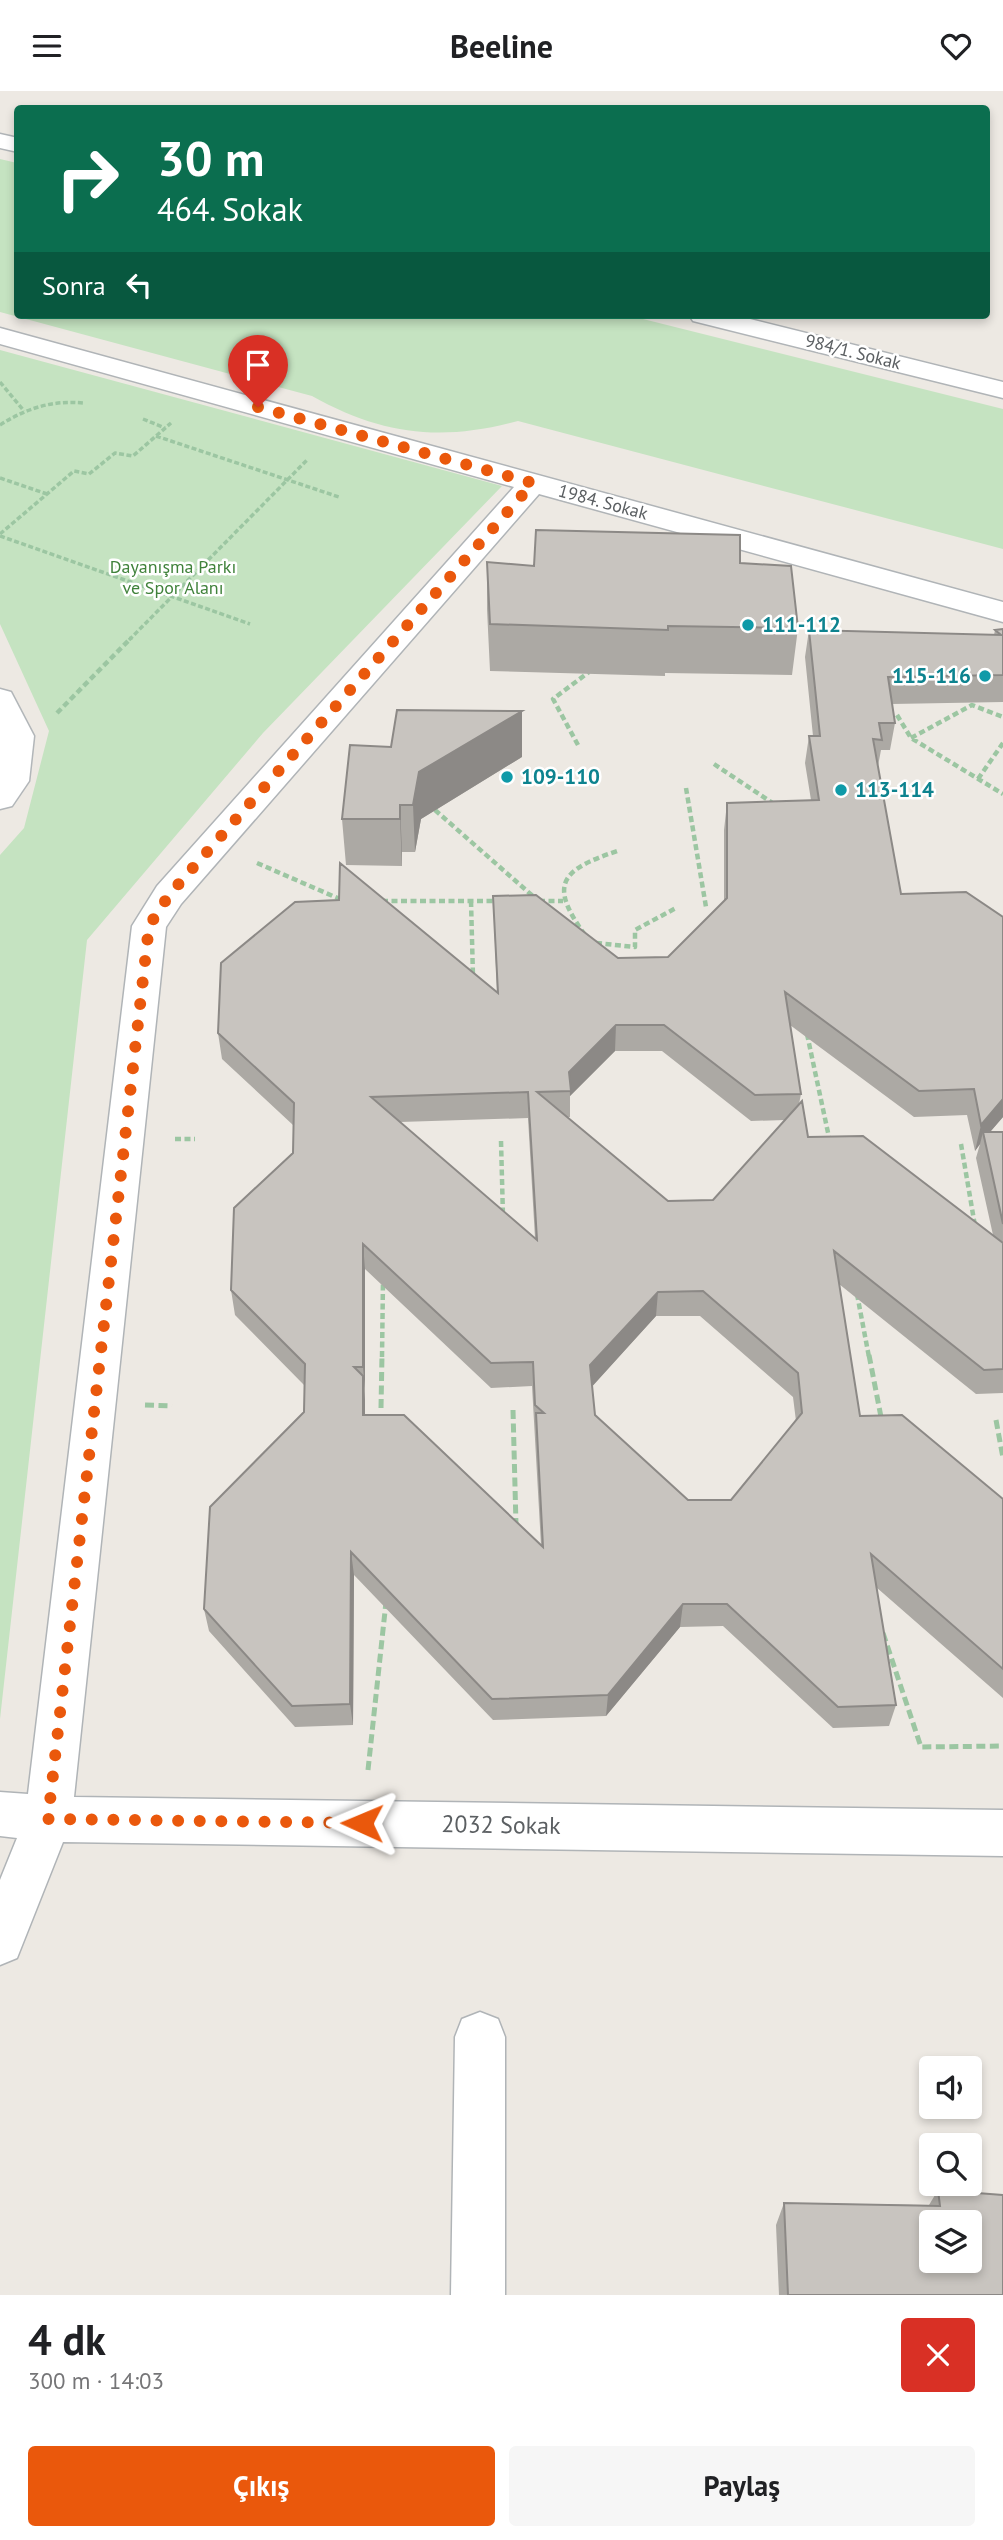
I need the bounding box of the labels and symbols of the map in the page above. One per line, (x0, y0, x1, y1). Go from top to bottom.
street label: 984/1. Sokak (803, 328, 904, 375)
pin (228, 335, 288, 407)
street label: 1984. Sokak (556, 479, 651, 525)
park label: Dayanışma Parkı ve Spor Alanı (110, 555, 236, 599)
place label: 111-112 (762, 611, 841, 638)
marker: 111-112 (740, 617, 756, 633)
place label: 115-116 (892, 662, 971, 689)
marker: 115-116 (977, 668, 993, 684)
place label: 109-110 (521, 763, 600, 790)
marker: 109-110 (499, 769, 515, 785)
place label: 113-114 (855, 776, 934, 803)
marker: 113-114 (833, 782, 849, 798)
position arrow (325, 1786, 399, 1860)
street label: 2032 Sokak (441, 1808, 561, 1841)

